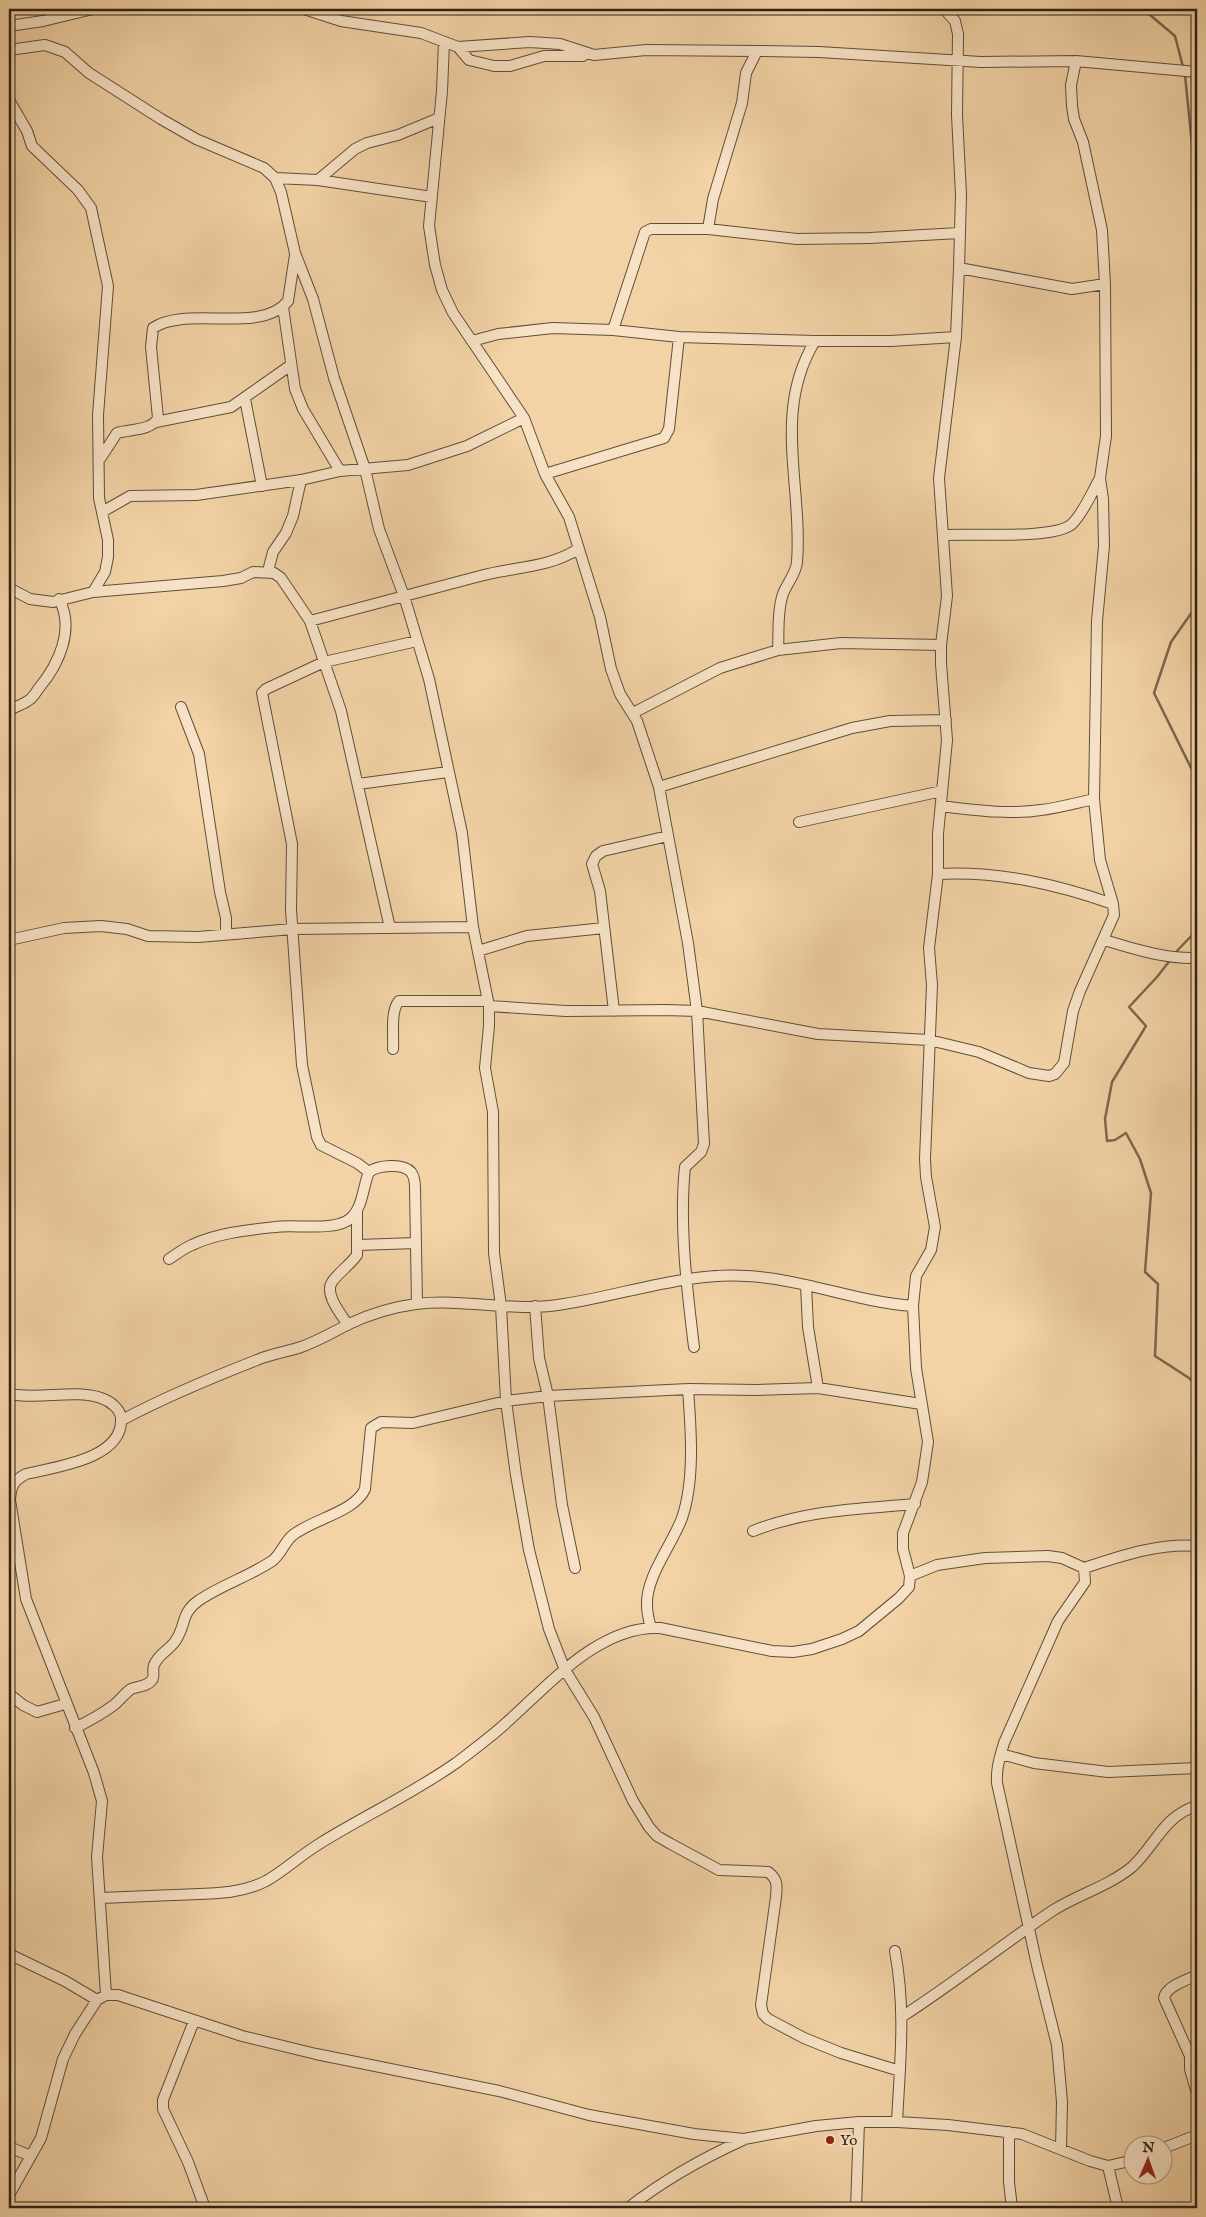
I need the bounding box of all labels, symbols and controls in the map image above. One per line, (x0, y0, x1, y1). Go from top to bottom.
place label: Yo (840, 2131, 857, 2150)
marker: Yo (824, 2134, 836, 2146)
north arrow (1124, 2134, 1174, 2184)
text: N (1141, 2139, 1155, 2157)

